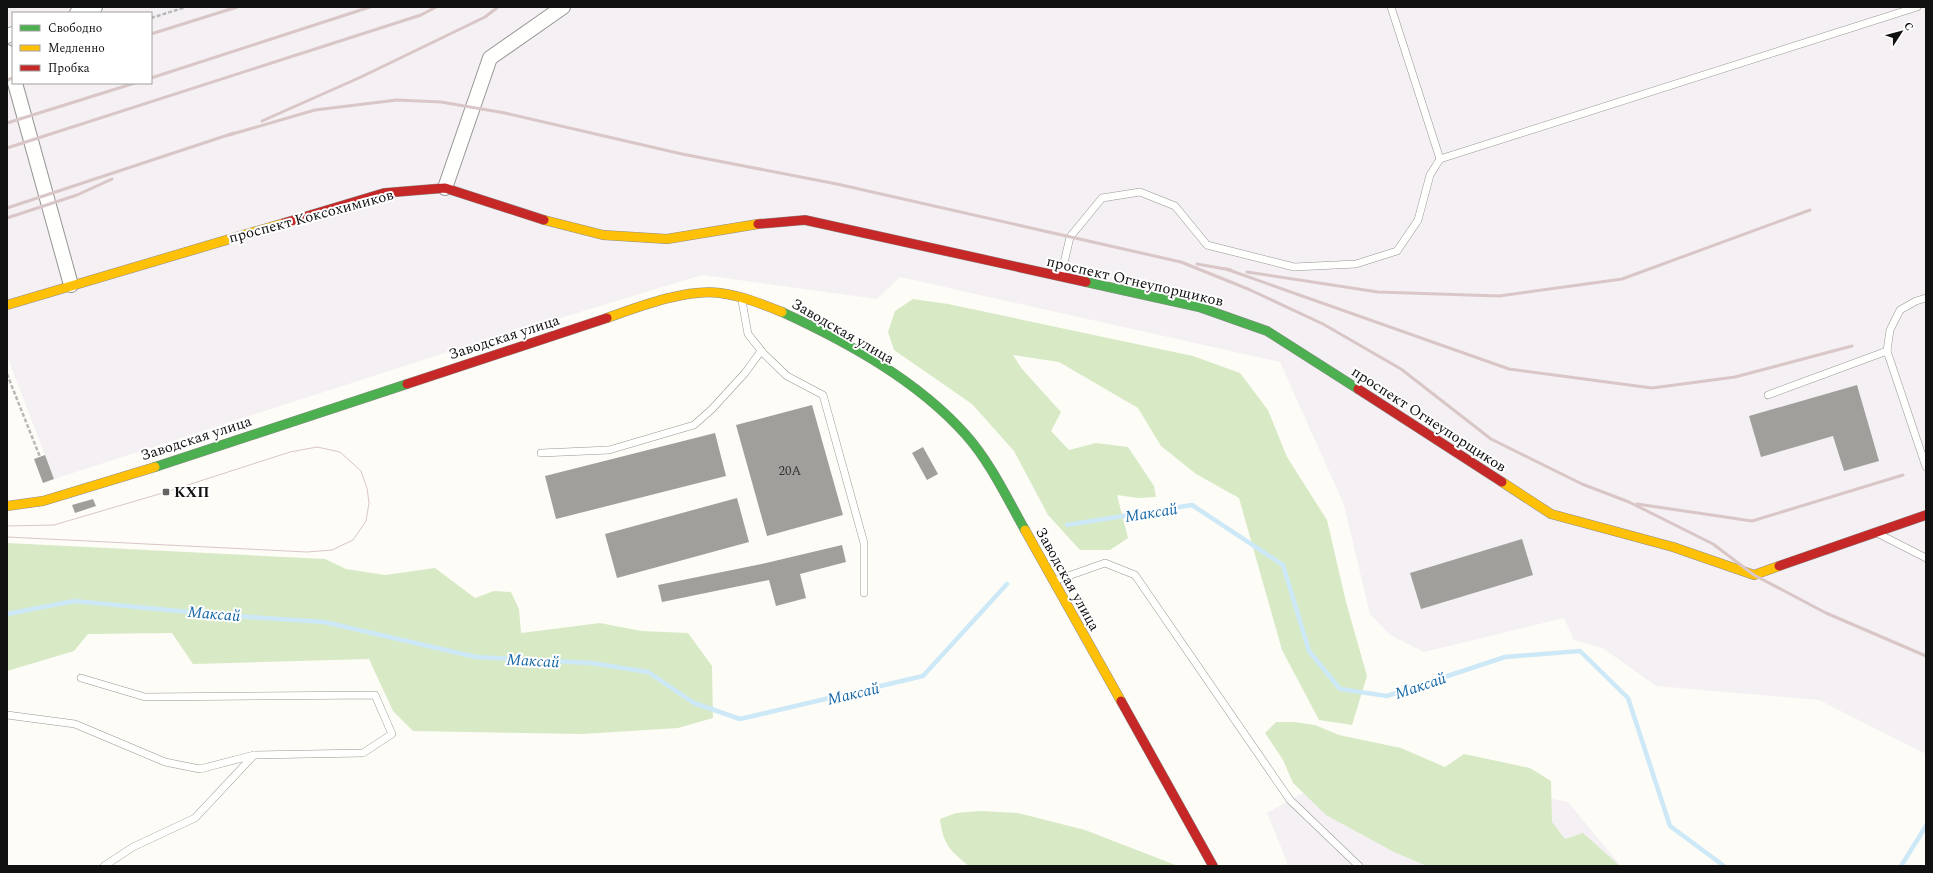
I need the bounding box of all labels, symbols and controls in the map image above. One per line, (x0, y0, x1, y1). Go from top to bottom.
legend (12, 12, 152, 84)
north arrow (1881, 12, 1921, 52)
text: С (1900, 18, 1918, 35)
text: Свободно (48, 19, 102, 38)
text: Медленно (48, 39, 105, 58)
text: Пробка (48, 59, 90, 78)
street label: проспект Коксохимиков (226, 183, 397, 250)
street label: проспект Огнеупорщиков (1044, 250, 1226, 313)
street label: Заводская улица (787, 293, 899, 371)
street label: Заводская улица (446, 308, 563, 366)
street label: проспект Огнеупорщиков (1347, 361, 1511, 479)
street label: Заводская улица (138, 409, 255, 467)
house number: 20А (779, 461, 802, 481)
place label: КХП (174, 481, 209, 504)
marker: КХП (161, 487, 171, 497)
water label: Максай (1123, 497, 1180, 529)
street label: Заводская улица (1029, 523, 1106, 636)
water label: Максай (187, 600, 242, 628)
water label: Максай (506, 648, 561, 674)
water label: Максай (1391, 666, 1450, 706)
water label: Максай (825, 676, 882, 712)

